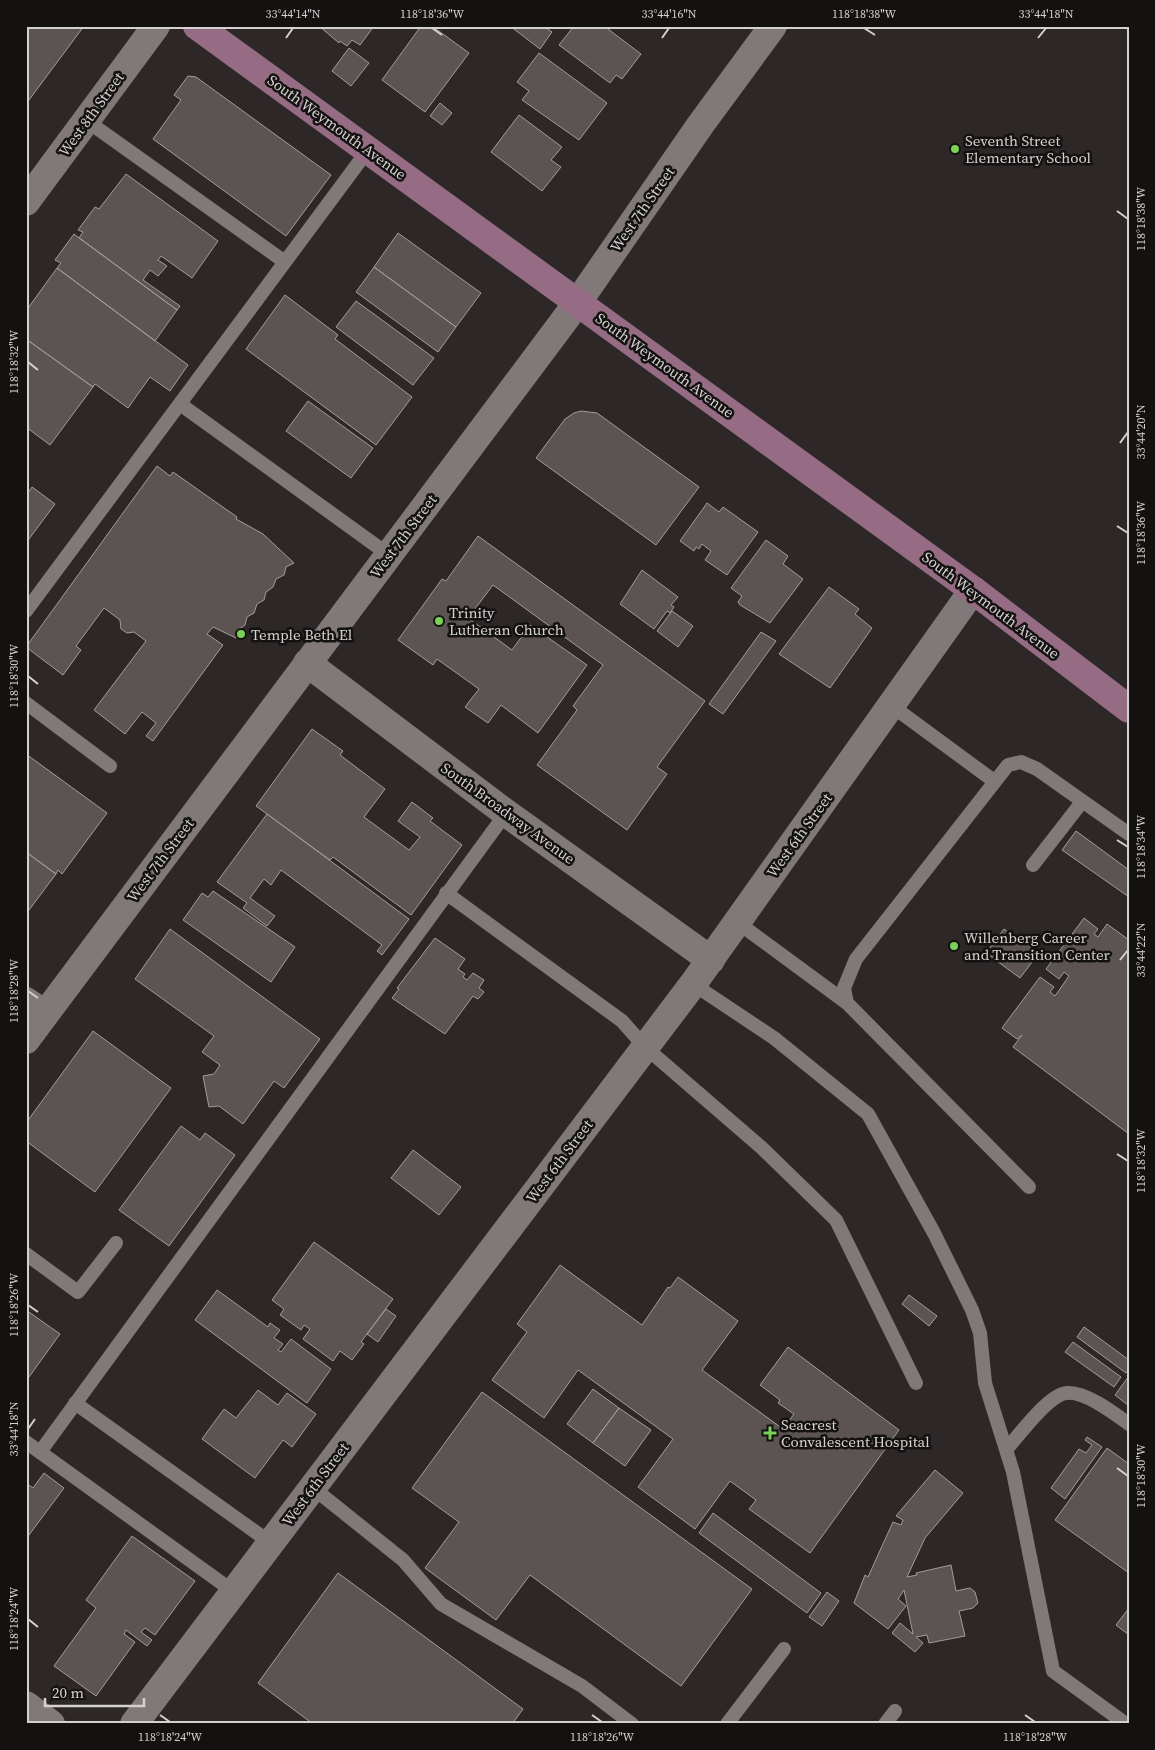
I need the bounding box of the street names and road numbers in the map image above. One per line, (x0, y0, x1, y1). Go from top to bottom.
street label: West 8th Street (53, 67, 129, 160)
street label: South Weymouth Avenue (263, 69, 411, 185)
street label: West 7th Street (605, 162, 679, 256)
street label: South Weymouth Avenue (591, 307, 739, 423)
street label: West 7th Street (365, 490, 441, 582)
street label: South Weymouth Avenue (918, 546, 1064, 664)
street label: South Broadway Avenue (437, 757, 580, 869)
street label: West 6th Street (761, 788, 837, 881)
street label: West 7th Street (122, 814, 198, 906)
street label: West 6th Street (521, 1115, 597, 1207)
street label: West 6th Street (277, 1438, 353, 1530)

